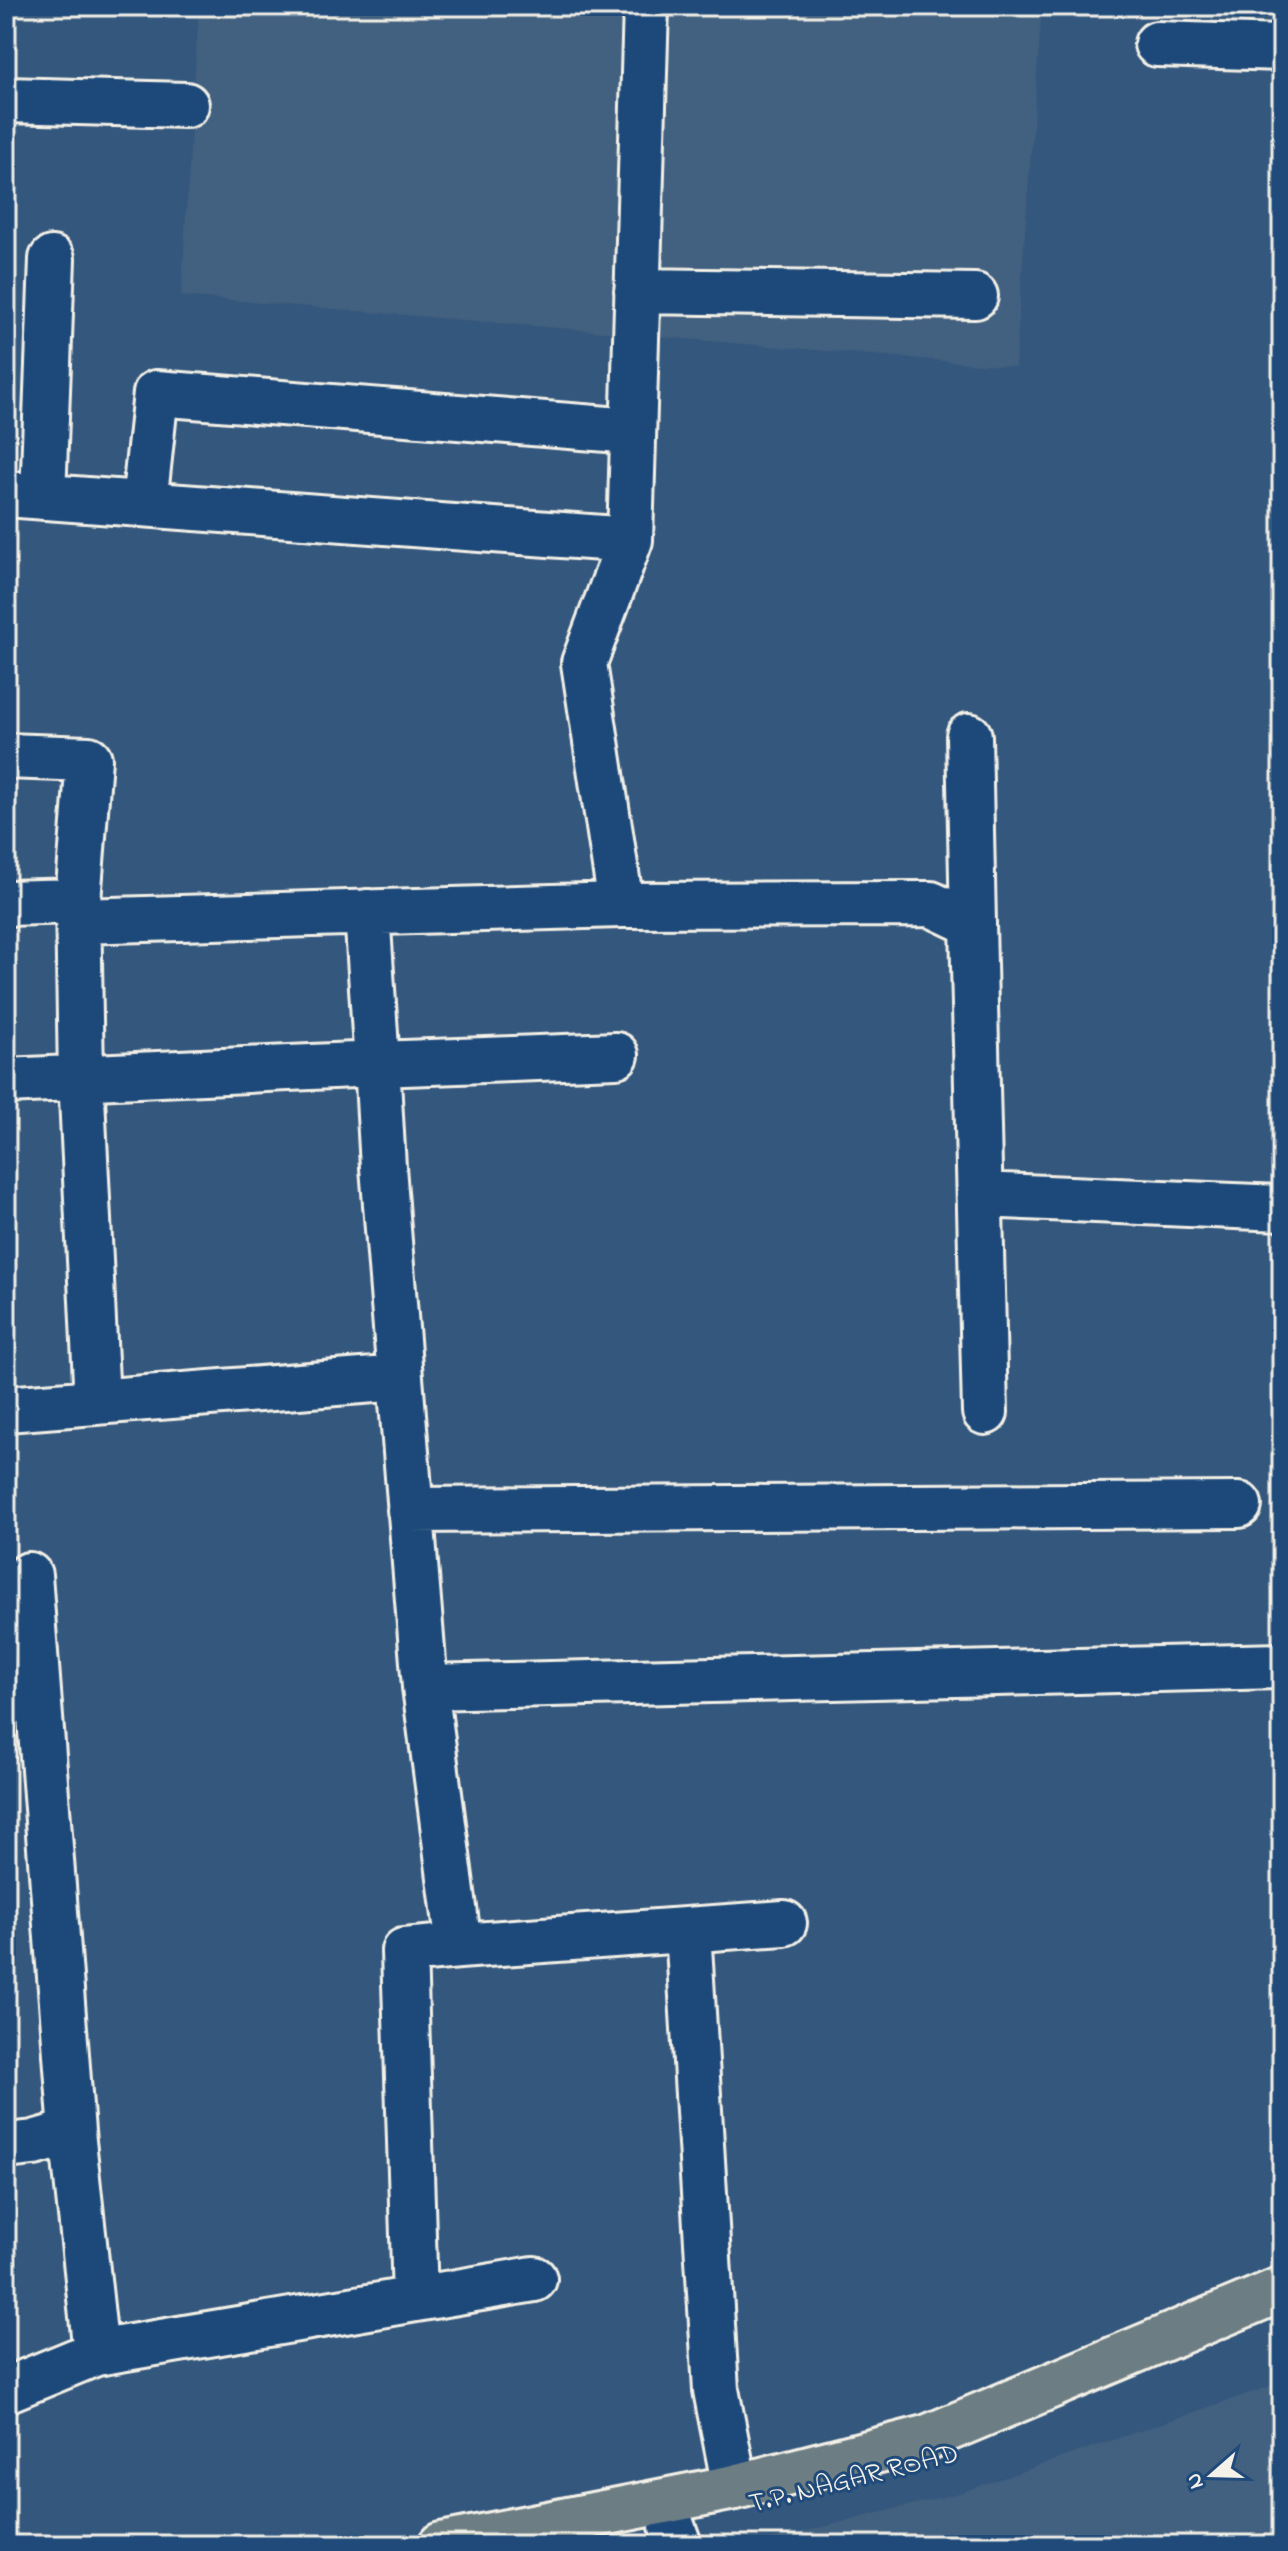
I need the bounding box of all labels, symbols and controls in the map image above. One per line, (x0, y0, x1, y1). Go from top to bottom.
street label: T.P. NAGAR ROAD (745, 2434, 963, 2526)
north arrow (1172, 2435, 1252, 2515)
text: N (1178, 2468, 1214, 2493)

